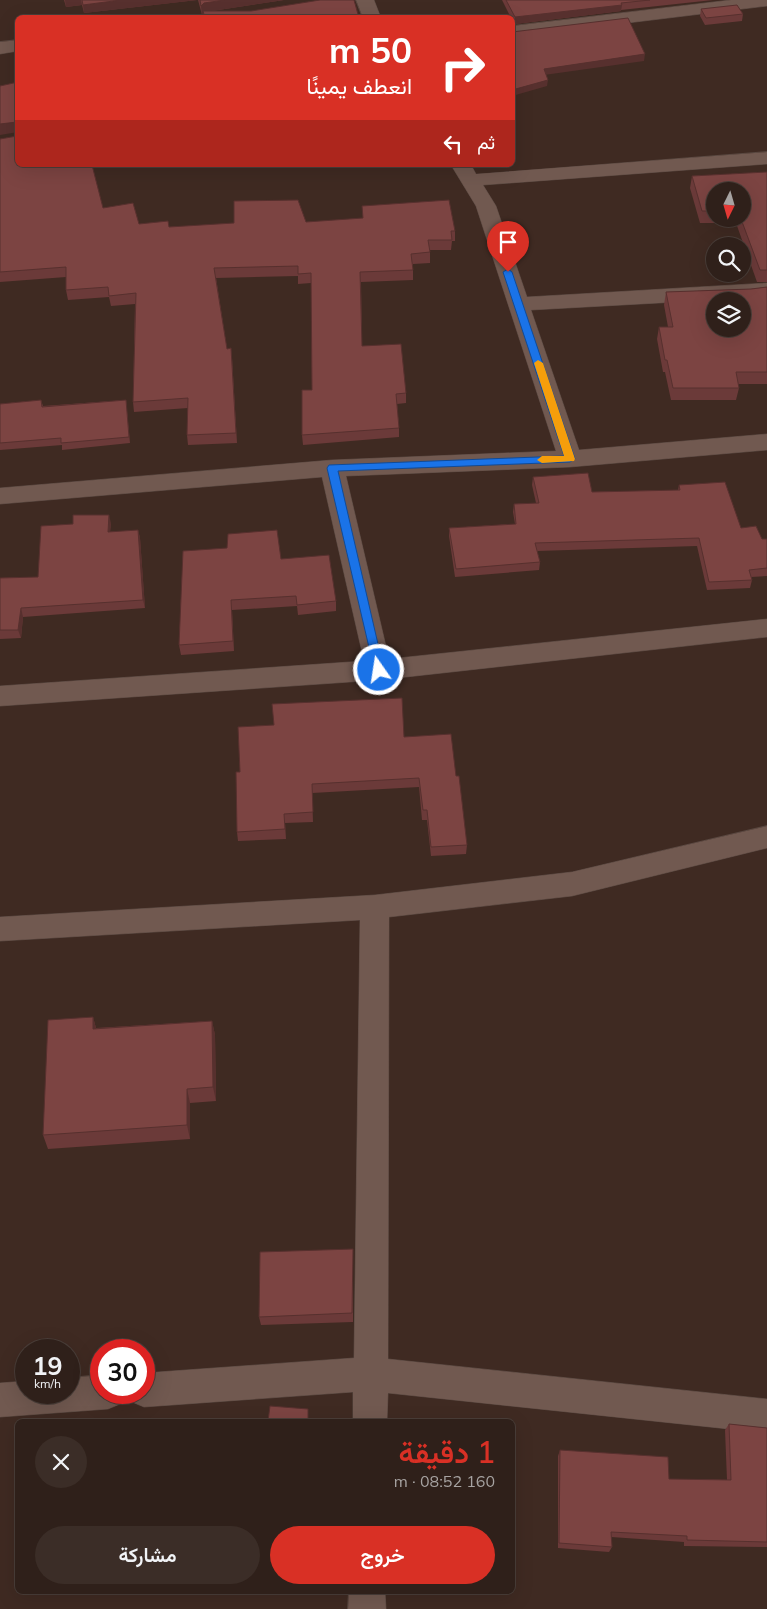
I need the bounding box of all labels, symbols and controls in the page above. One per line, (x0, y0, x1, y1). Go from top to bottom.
text: 50 m (329, 28, 412, 72)
icon: right (430, 35, 495, 100)
text: انعطف يمينًا (306, 72, 412, 100)
icon: left (439, 130, 467, 158)
text: ثم (477, 130, 495, 154)
north arrow (706, 182, 751, 228)
map controls (706, 182, 751, 337)
pin (487, 221, 529, 272)
icon: arrive (494, 228, 522, 256)
button: search (706, 237, 751, 282)
button: layers (706, 292, 751, 337)
position arrow (352, 643, 404, 695)
speed limit sign: 30 (90, 1339, 155, 1404)
text: 19 (32, 1350, 63, 1381)
text: km/h (34, 1376, 61, 1391)
text: 1 دقيقة (399, 1433, 495, 1471)
button: close (35, 1436, 87, 1488)
text: 160 m · 08:52 (394, 1471, 495, 1491)
button: مشاركة (35, 1526, 260, 1584)
button: خروج (270, 1526, 495, 1584)

